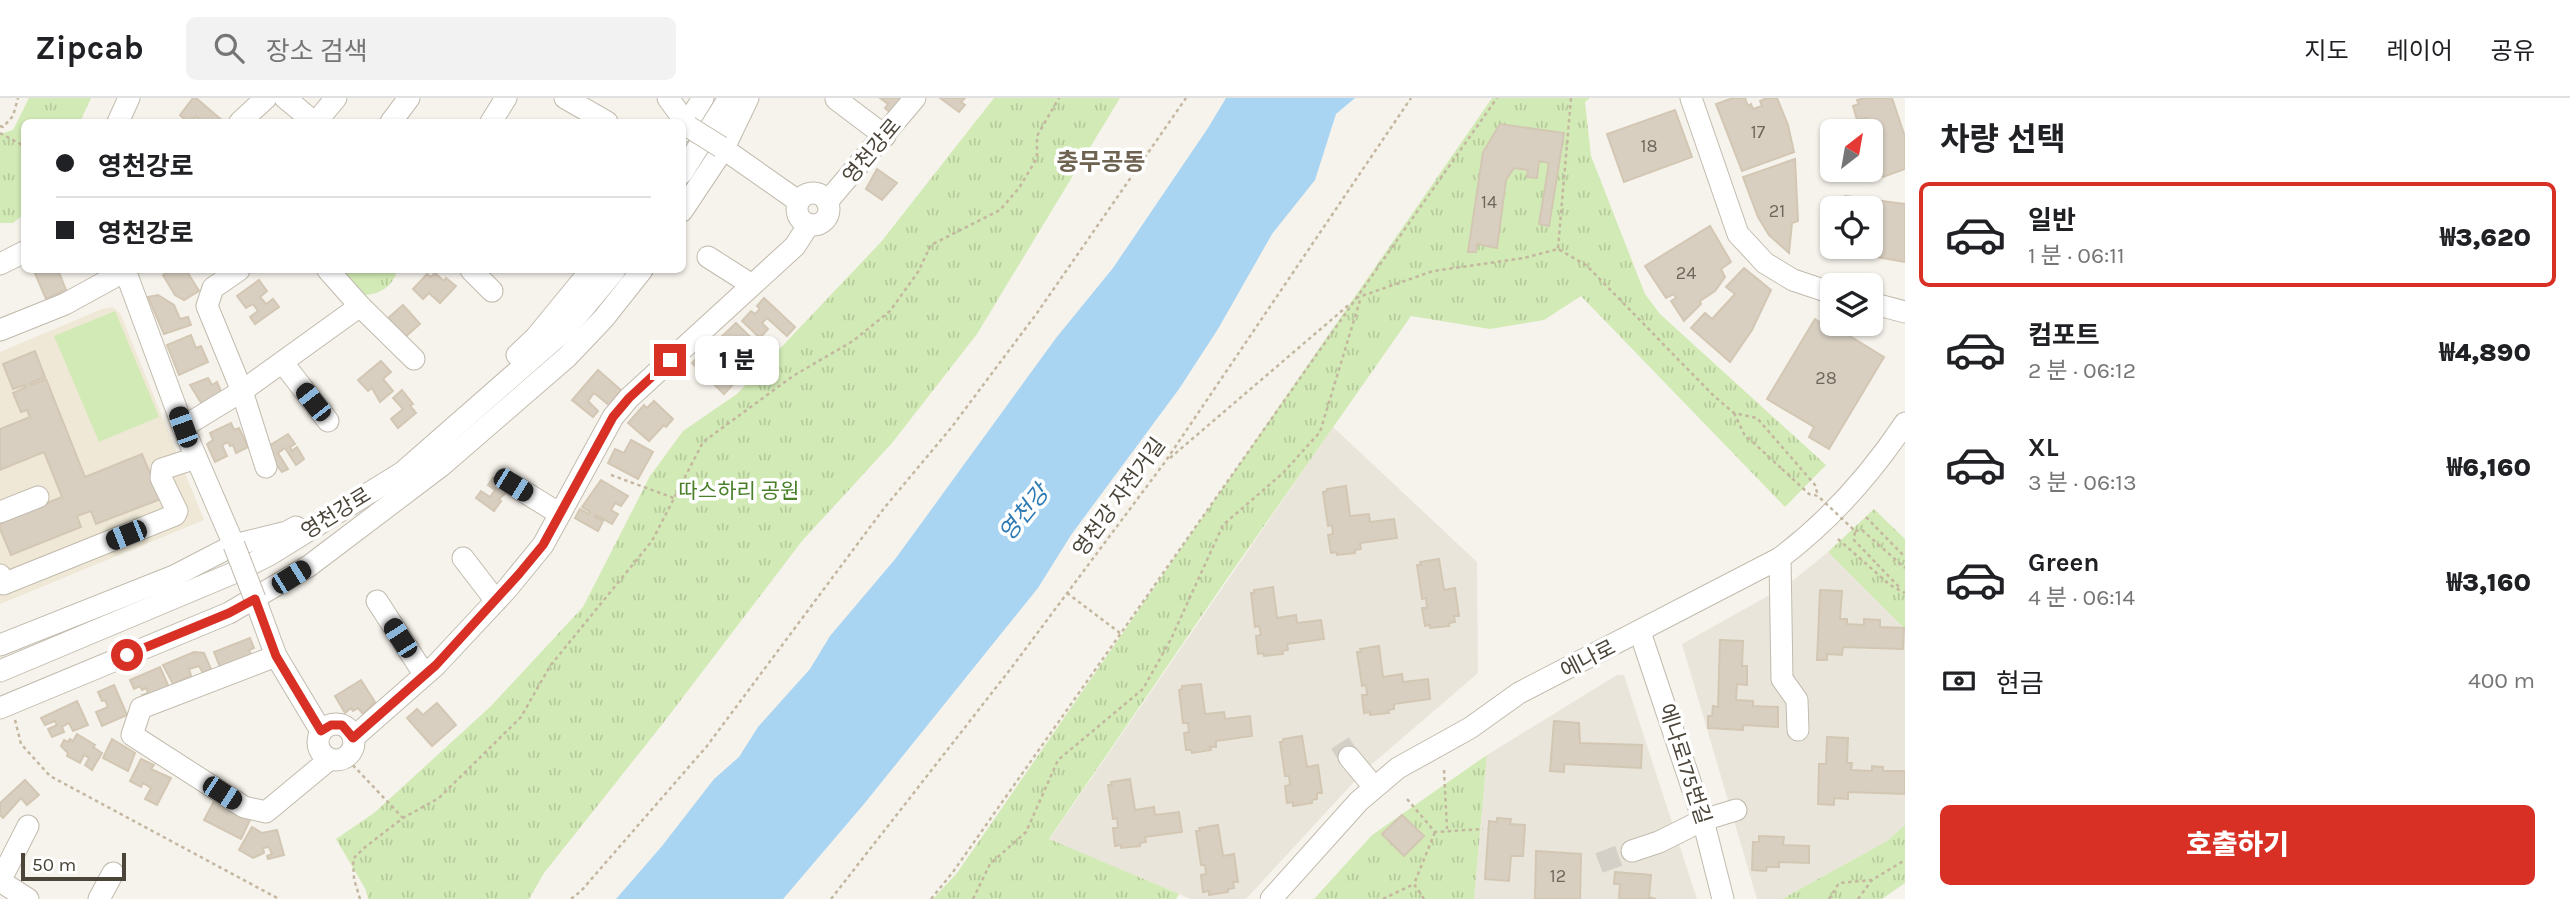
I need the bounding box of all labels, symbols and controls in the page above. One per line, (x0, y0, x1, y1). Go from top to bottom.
search box (186, 17, 676, 80)
text: Zipcab (35, 29, 144, 67)
icon: search (210, 29, 248, 67)
text: 장소 검색 (266, 36, 368, 67)
text: 지도 (2304, 37, 2349, 65)
text: 레이어 (2387, 37, 2453, 65)
text: 공유 (2491, 37, 2535, 65)
street label: 영천강로 (838, 114, 906, 188)
north arrow (1820, 119, 1883, 182)
map controls (1820, 119, 1883, 336)
house number: 17 (1751, 121, 1766, 143)
text: 차량 선택 (1940, 121, 2066, 158)
house number: 18 (1640, 135, 1658, 157)
district label: 충무공동 (1057, 148, 1145, 176)
text: 영천강로 (98, 151, 194, 182)
house number: 14 (1481, 191, 1497, 213)
button: locate (1820, 196, 1883, 259)
house number: 21 (1769, 200, 1785, 222)
icon: car (1944, 203, 2007, 266)
text: 일반 (2028, 205, 2076, 236)
text: 영천강로 (98, 218, 194, 249)
text: ₩3,620 (2440, 222, 2531, 253)
text: 1 분 · 06:11 (2028, 242, 2125, 269)
house number: 24 (1676, 262, 1696, 284)
button: layers (1820, 273, 1883, 336)
icon: car (1944, 318, 2007, 381)
text: 컴포트 (2028, 320, 2100, 351)
callout: 1 분 (694, 336, 778, 384)
text: ₩4,890 (2439, 337, 2531, 368)
route end (654, 344, 686, 376)
text: 1 분 (719, 347, 755, 374)
text: 2 분 · 06:12 (2028, 357, 2136, 384)
house number: 28 (1815, 367, 1837, 389)
car (292, 379, 335, 425)
car (166, 404, 201, 450)
text: XL (2028, 432, 2059, 463)
street label: 영천강 자전거길 (1068, 433, 1170, 561)
icon: car (1944, 433, 2007, 496)
text: ₩6,160 (2447, 452, 2531, 483)
car (490, 465, 537, 505)
text: 3 분 · 06:13 (2028, 469, 2137, 496)
water label: 영천강 (994, 478, 1056, 546)
park label: 따스하리 공원 (679, 479, 799, 503)
street label: 영천강로 (297, 482, 375, 544)
car (103, 517, 150, 553)
text: Green (2028, 547, 2100, 578)
icon: car (1944, 548, 2007, 611)
car (268, 557, 315, 597)
text: ₩3,160 (2446, 567, 2531, 598)
text: 4 분 · 06:14 (2028, 584, 2135, 611)
car (380, 615, 421, 661)
street label: 에나로 (1557, 635, 1619, 683)
route start (111, 639, 143, 671)
icon: cash (1940, 662, 1978, 700)
text: 400 m (2468, 667, 2535, 694)
text: 현금 (1996, 668, 2044, 699)
street label: 에나로175번길 (1654, 701, 1716, 827)
car (199, 773, 246, 813)
button: 호출하기 (1940, 805, 2535, 885)
scale bar (21, 850, 126, 882)
text: 50 m (32, 854, 76, 876)
house number: 12 (1550, 865, 1566, 887)

